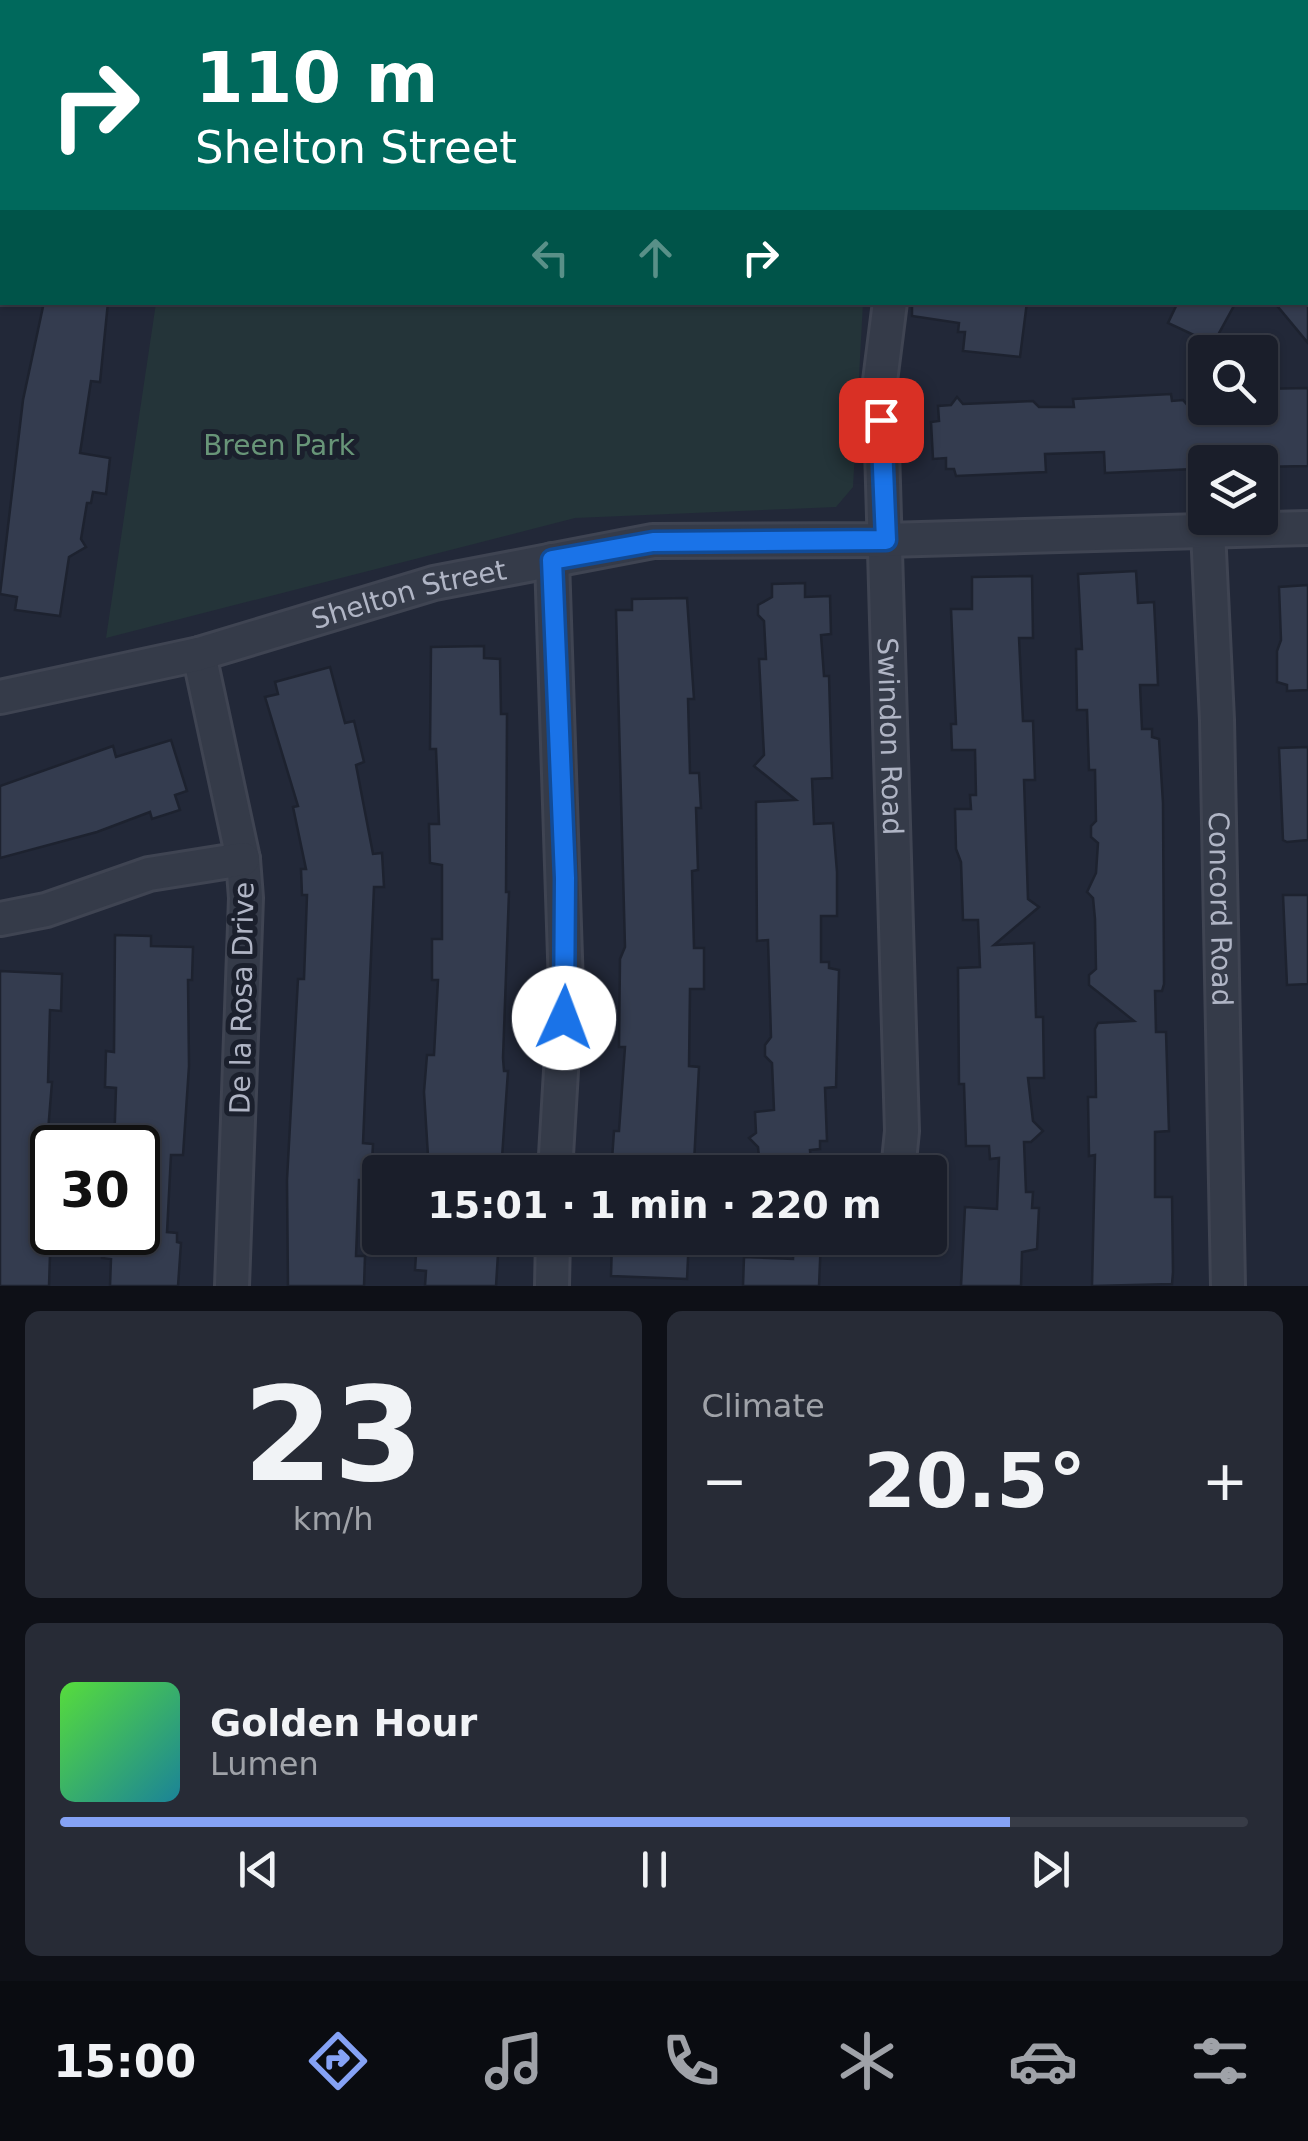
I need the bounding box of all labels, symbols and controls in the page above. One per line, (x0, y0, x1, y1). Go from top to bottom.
text: 110 m (195, 37, 438, 119)
icon: right (30, 40, 160, 170)
text: Shelton Street (195, 121, 517, 174)
icon: left (523, 230, 578, 285)
icon: ahead (628, 230, 683, 285)
icon: right (733, 230, 788, 285)
map controls (1188, 335, 1278, 535)
button: search (1188, 335, 1278, 425)
pin (839, 378, 924, 463)
icon: arrive (854, 393, 909, 448)
park label: Breen Park (203, 429, 356, 462)
button: layers (1188, 445, 1278, 535)
street label: Shelton Street (307, 553, 509, 636)
street label: Swindon Road (871, 637, 910, 836)
street label: Concord Road (1202, 811, 1239, 1007)
street label: De la Rosa Drive (223, 882, 261, 1114)
position arrow (512, 966, 616, 1070)
speed limit sign: 30 (30, 1125, 160, 1255)
text: 15:01 · 1 min · 220 m (427, 1183, 882, 1227)
text: 23 (243, 1359, 424, 1511)
text: Climate (702, 1387, 825, 1425)
text: 20.5° (863, 1437, 1086, 1525)
text: − (702, 1449, 748, 1513)
text: + (1202, 1449, 1248, 1513)
text: km/h (293, 1500, 374, 1538)
text: Golden Hour (210, 1701, 477, 1745)
text: Lumen (210, 1745, 319, 1783)
icon: previous (231, 1842, 286, 1897)
icon: pause (627, 1842, 682, 1897)
icon: next (1023, 1842, 1078, 1897)
icon: directions (303, 2026, 373, 2096)
icon: music (479, 2026, 549, 2096)
icon: phone (656, 2026, 726, 2096)
icon: climate (832, 2026, 902, 2096)
icon: car (1008, 2026, 1078, 2096)
icon: filters (1185, 2026, 1255, 2096)
text: 15:00 (53, 2035, 196, 2088)

